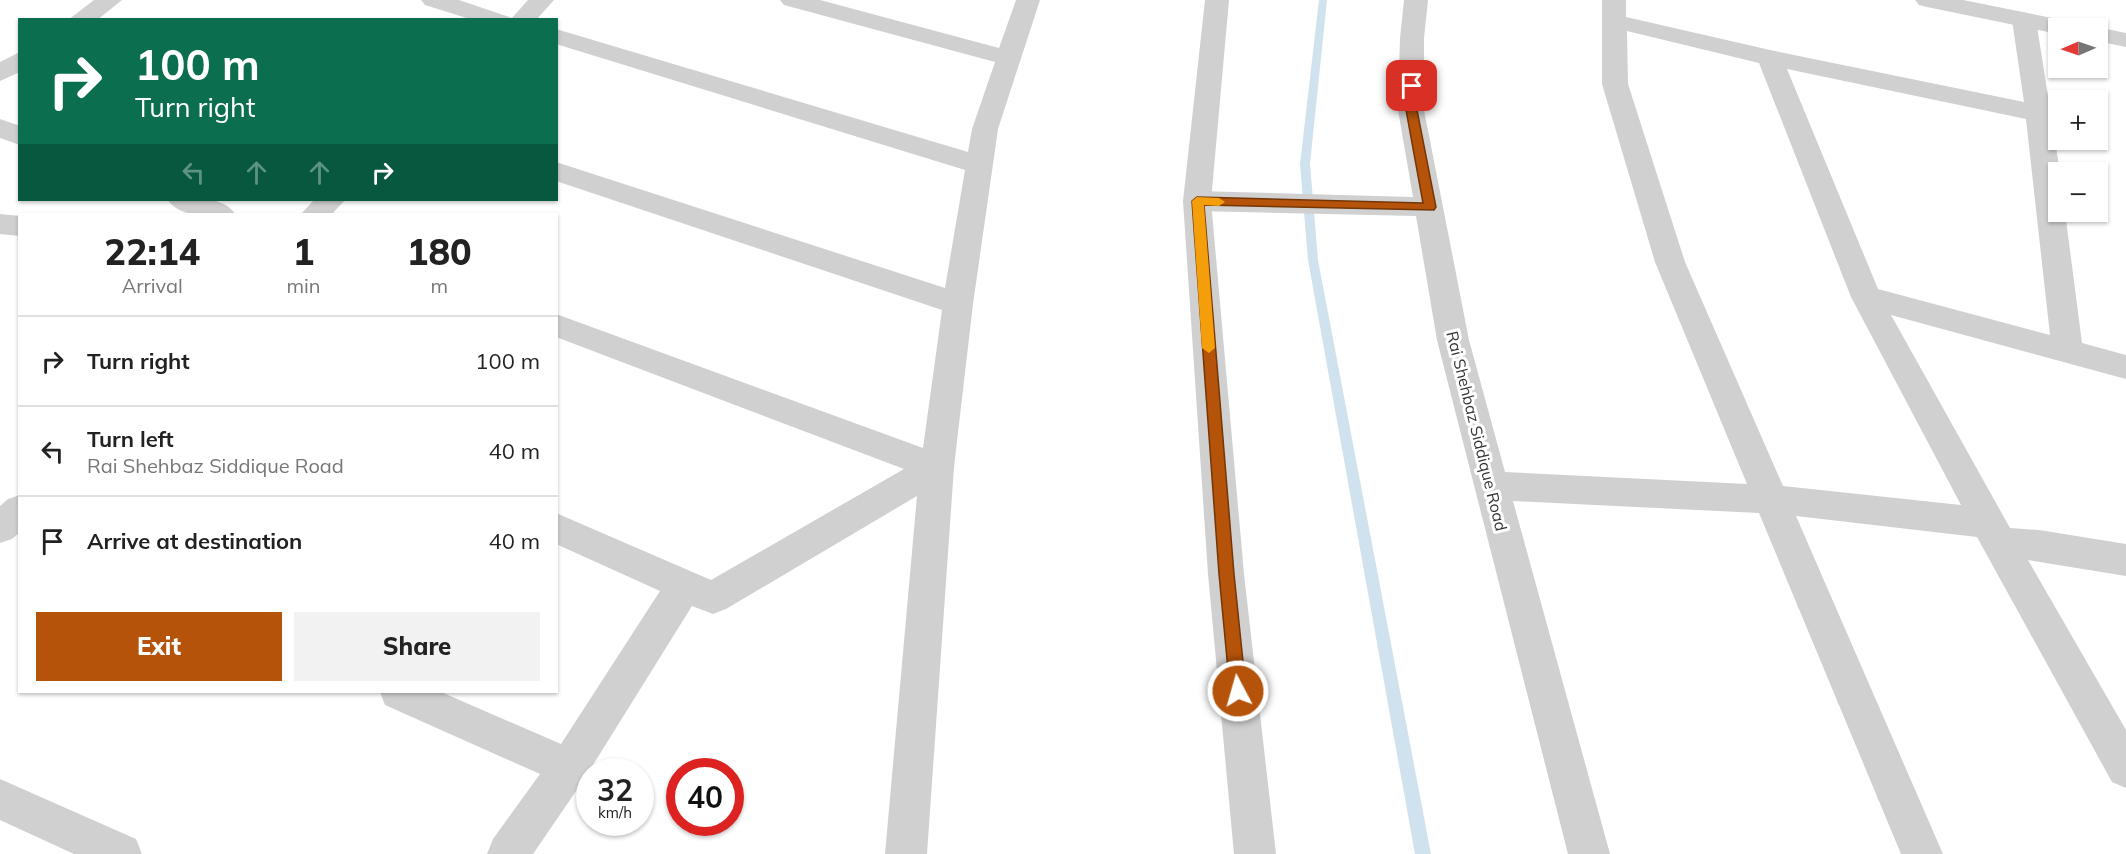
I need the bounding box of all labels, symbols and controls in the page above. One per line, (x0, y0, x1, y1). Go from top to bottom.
north arrow (2048, 18, 2108, 78)
map controls (2048, 18, 2108, 222)
text: 100 m (135, 38, 260, 91)
icon: right (36, 42, 114, 120)
pin (1386, 60, 1437, 111)
icon: arrive (1395, 69, 1428, 102)
text: Turn right (135, 90, 255, 124)
button: + (2048, 90, 2108, 150)
icon: left (177, 156, 210, 189)
icon: ahead (240, 156, 273, 189)
icon: ahead (303, 156, 336, 189)
icon: right (366, 156, 399, 189)
button: − (2048, 162, 2108, 222)
text: 22:14 (104, 229, 200, 274)
text: 1 (293, 229, 314, 274)
text: 180 (407, 229, 472, 274)
text: Arrival (122, 273, 183, 298)
text: min (286, 273, 321, 298)
text: m (430, 273, 448, 298)
street label: Rai Shehbaz Siddique Road (1442, 329, 1512, 533)
icon: right (36, 345, 69, 378)
text: Turn right (87, 347, 190, 375)
text: 100 m (475, 347, 540, 375)
text: Turn left (87, 425, 174, 453)
icon: left (36, 435, 69, 468)
text: 40 m (489, 437, 540, 465)
text: Rai Shehbaz Siddique Road (87, 453, 344, 478)
icon: arrive (36, 525, 69, 558)
text: Arrive at destination (87, 527, 302, 555)
text: 40 m (489, 527, 540, 555)
button: Exit (36, 612, 282, 681)
button: Share (294, 612, 540, 681)
position arrow (1206, 659, 1270, 723)
speed limit sign: 40 (666, 758, 744, 836)
text: 32 (597, 771, 633, 809)
text: km/h (598, 803, 632, 822)

